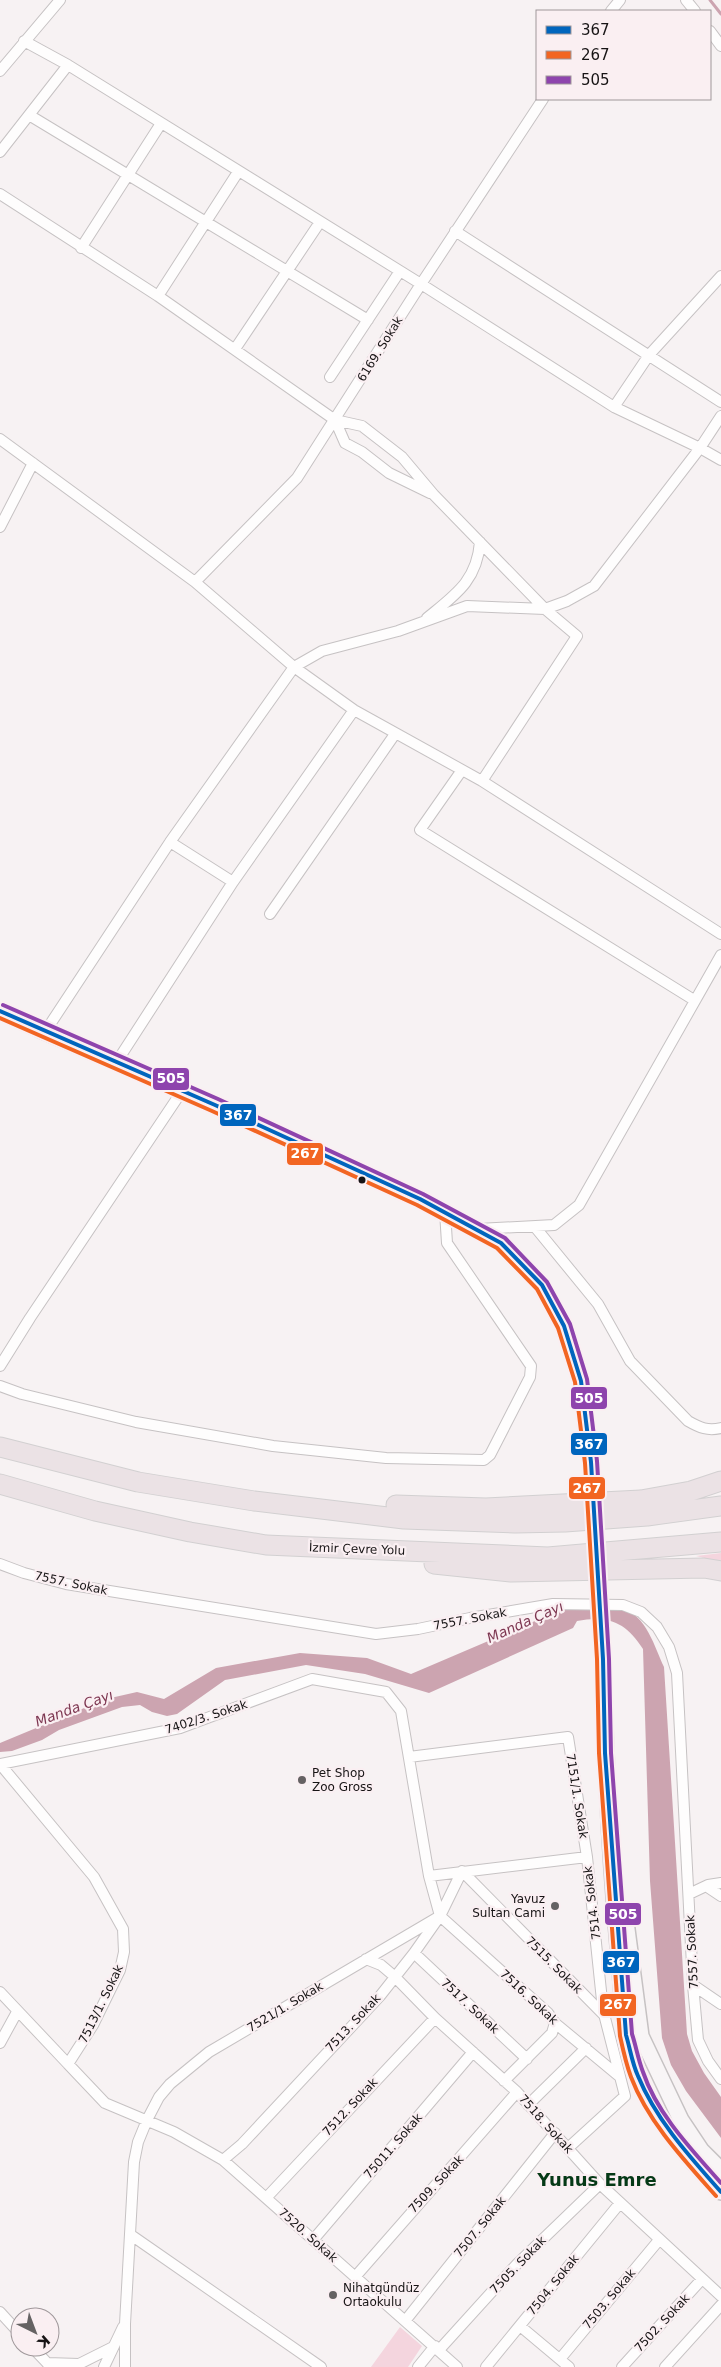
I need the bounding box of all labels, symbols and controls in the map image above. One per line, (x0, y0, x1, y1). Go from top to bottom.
legend (536, 10, 711, 100)
text: 367 (581, 21, 610, 39)
text: 267 (581, 46, 610, 64)
text: 505 (581, 71, 610, 89)
street label: 6169. Sokak (354, 314, 406, 384)
line badge: 505 (152, 1067, 190, 1091)
text: 505 (156, 1070, 186, 1086)
line badge: 367 (219, 1103, 257, 1127)
text: 367 (223, 1107, 253, 1123)
line badge: 267 (286, 1142, 324, 1166)
text: 267 (290, 1145, 320, 1161)
unlabelled marker (357, 1175, 367, 1185)
line badge: 505 (570, 1386, 608, 1410)
text: 505 (574, 1390, 604, 1406)
line badge: 367 (570, 1432, 608, 1456)
text: 367 (574, 1436, 604, 1452)
line badge: 267 (568, 1476, 606, 1500)
text: 267 (572, 1480, 602, 1496)
street label: İzmir Çevre Yolu (309, 1539, 405, 1558)
street label: 7557. Sokak (33, 1568, 109, 1598)
water label: Manda Çayı (484, 1598, 566, 1646)
street label: 7557. Sokak (432, 1605, 508, 1633)
water label: Manda Çayı (33, 1686, 115, 1730)
street label: 7402/3. Sokak (163, 1697, 249, 1737)
street label: 7151/1. Sokak (563, 1753, 591, 1840)
place label: Pet Shop Zoo Gross (312, 1766, 373, 1794)
marker: Pet Shop Zoo Gross (296, 1774, 308, 1786)
street label: 7514. Sokak (581, 1865, 603, 1941)
place label: Yavuz Sultan Cami (472, 1892, 545, 1920)
marker: Yavuz Sultan Cami (549, 1900, 561, 1912)
line badge: 505 (604, 1902, 642, 1926)
text: 505 (608, 1906, 638, 1922)
street label: 7557. Sokak (683, 1915, 701, 1989)
street label: 7515. Sokak (523, 1934, 585, 1996)
line badge: 367 (602, 1950, 640, 1974)
text: 367 (606, 1954, 636, 1970)
street label: 7513/1. Sokak (76, 1962, 126, 2046)
street label: 7516. Sokak (497, 1967, 561, 2027)
street label: 7517. Sokak (438, 1976, 502, 2036)
street label: 7521/1. Sokak (245, 1979, 325, 2035)
street label: 7513. Sokak (323, 1991, 383, 2055)
line badge: 267 (599, 1993, 637, 2017)
text: 267 (603, 1996, 633, 2012)
street label: 7512. Sokak (320, 2075, 380, 2139)
street label: 7518. Sokak (516, 2092, 576, 2156)
street label: 75011. Sokak (361, 2111, 425, 2181)
street label: 7509. Sokak (406, 2152, 466, 2216)
district label: Yunus Emre (536, 2169, 657, 2190)
street label: 7507. Sokak (451, 2194, 509, 2260)
street label: 7520. Sokak (276, 2205, 340, 2265)
street label: 7505. Sokak (487, 2233, 549, 2297)
street label: 7504. Sokak (524, 2252, 582, 2318)
street label: 7503. Sokak (580, 2266, 638, 2332)
place label: Nihatgündüz Ortaokulu (343, 2281, 419, 2309)
marker: Nihatgündüz Ortaokulu (327, 2289, 339, 2301)
street label: 7502. Sokak (632, 2291, 692, 2355)
north arrow (10, 2307, 60, 2357)
text: K (33, 2332, 53, 2352)

